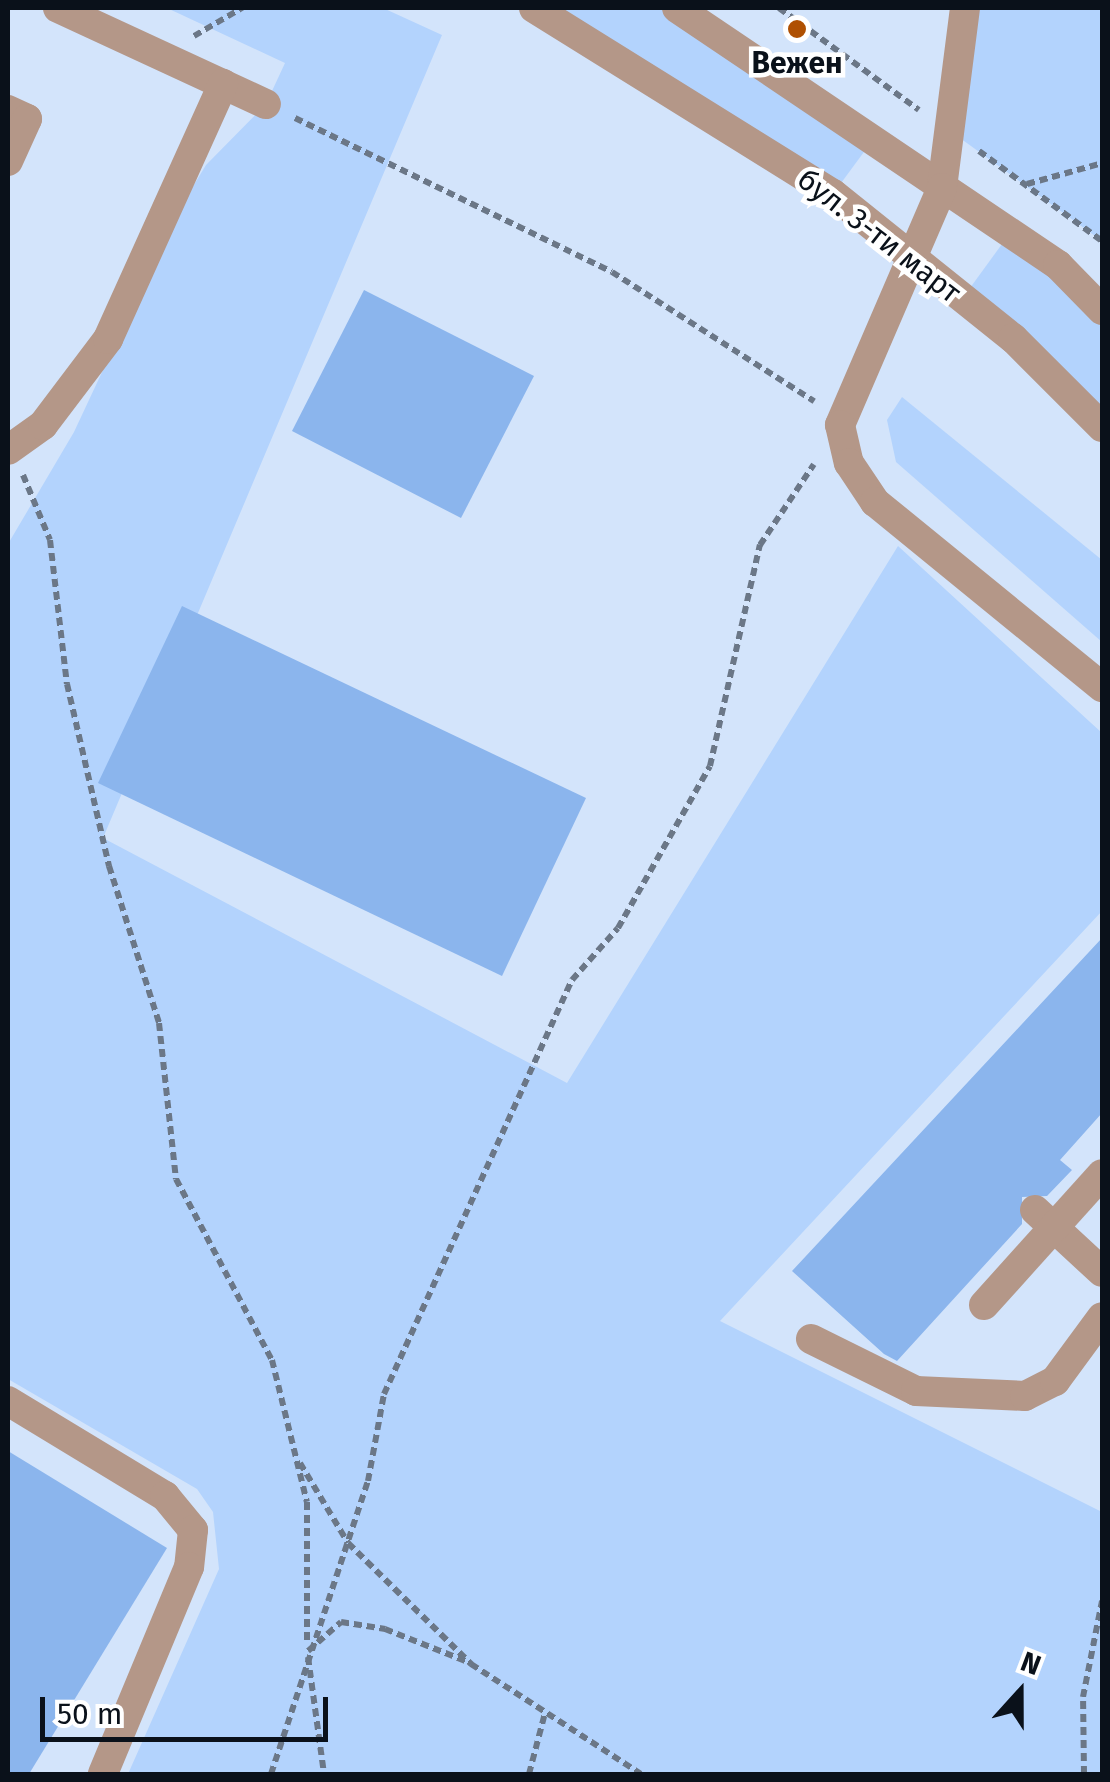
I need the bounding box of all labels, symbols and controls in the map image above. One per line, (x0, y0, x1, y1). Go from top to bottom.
marker: Вежен (786, 18, 808, 40)
place label: Вежен (751, 45, 843, 81)
street label: бул. 3-ти март (790, 161, 968, 311)
north arrow (970, 1642, 1070, 1742)
text: N (1016, 1645, 1046, 1682)
scale bar (45, 1677, 332, 1739)
text: 50 m (57, 1696, 122, 1732)

